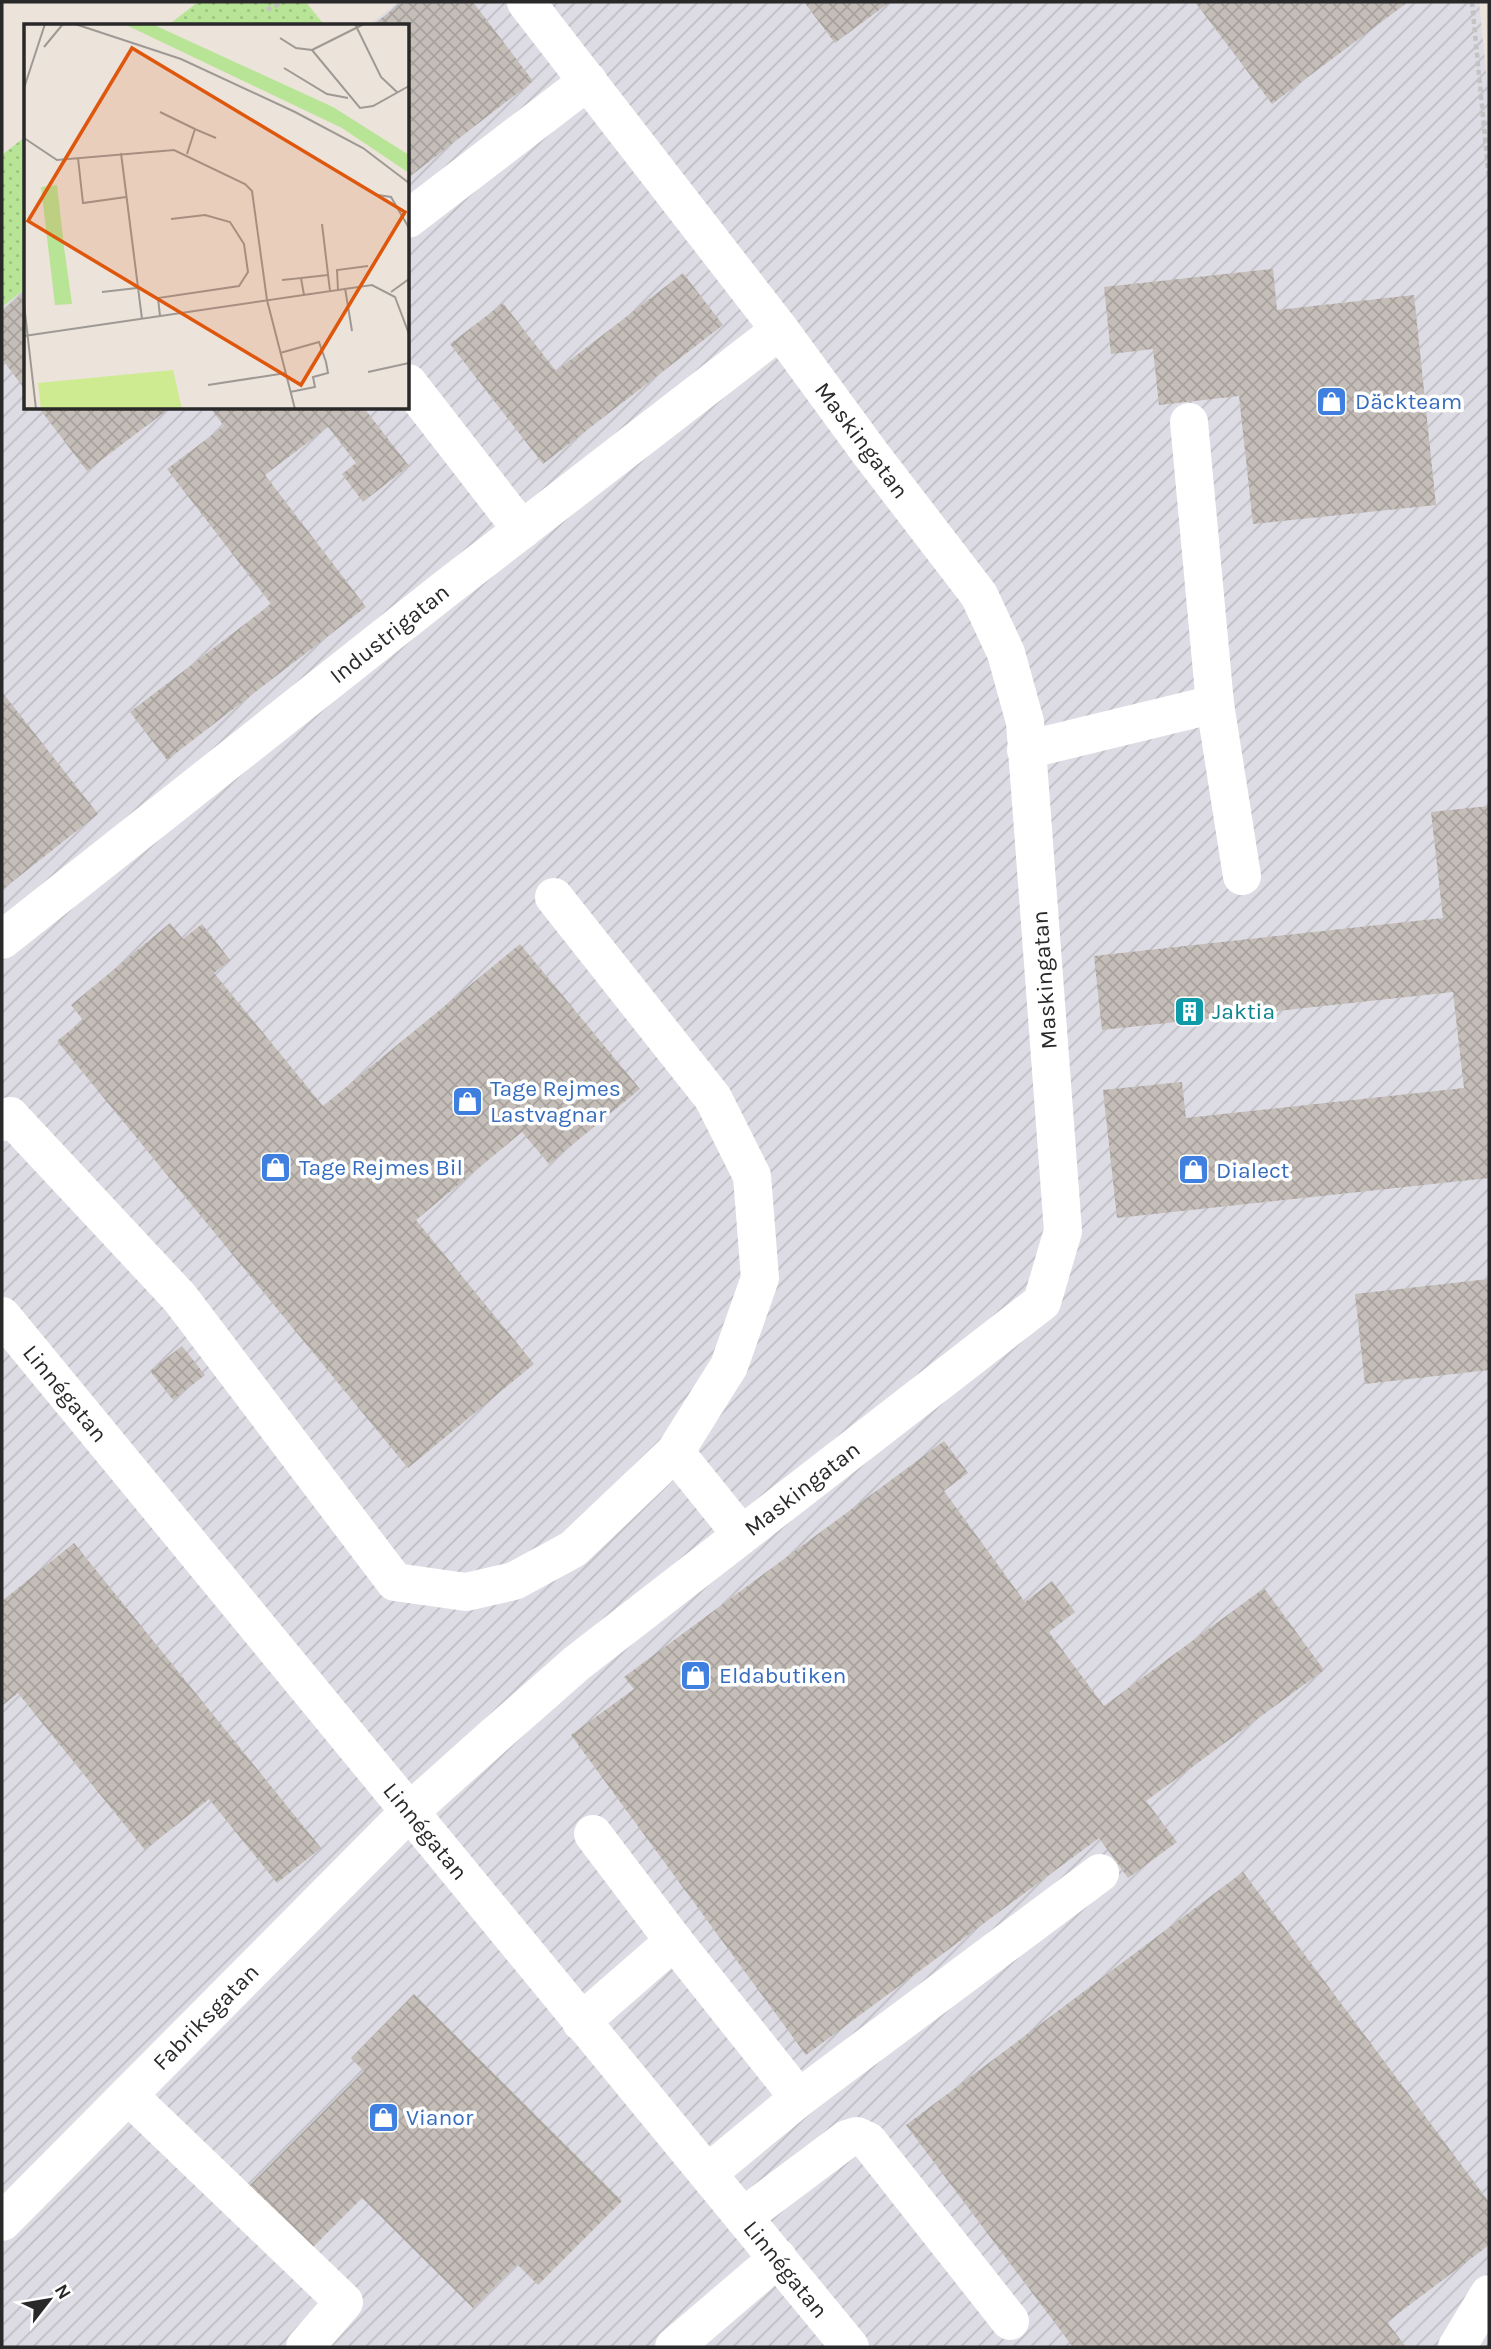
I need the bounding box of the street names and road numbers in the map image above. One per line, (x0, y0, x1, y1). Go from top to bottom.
street label: Maskingatan (809, 377, 914, 504)
street label: Industrigatan (324, 578, 455, 689)
street label: Maskingatan (1026, 910, 1063, 1050)
street label: Linnégatan (17, 1339, 113, 1448)
street label: Maskingatan (739, 1436, 865, 1542)
street label: Linnégatan (377, 1777, 473, 1886)
street label: Fabriksgatan (147, 1958, 264, 2076)
street label: Linnégatan (738, 2215, 833, 2324)

